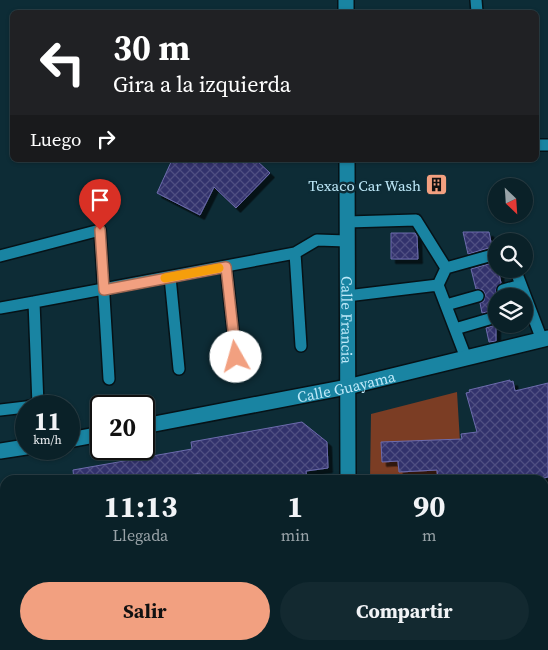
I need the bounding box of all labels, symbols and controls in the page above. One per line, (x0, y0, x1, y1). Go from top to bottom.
text: 30 m (113, 24, 190, 72)
icon: left (30, 30, 95, 95)
text: Gira a la izquierda (113, 69, 291, 99)
icon: right (92, 125, 120, 153)
text: Luego (30, 126, 82, 152)
building icon: Texaco Car Wash (425, 173, 449, 197)
place label: Texaco Car Wash (308, 175, 421, 196)
north arrow (488, 178, 532, 222)
map controls (488, 178, 533, 333)
pin (79, 179, 121, 230)
icon: arrive (86, 186, 114, 214)
button: search (488, 233, 533, 278)
street label: Calle Francia (337, 276, 358, 364)
button: layers (488, 288, 533, 333)
position arrow (209, 330, 261, 382)
street label: Calle Guayama (295, 365, 398, 407)
speed limit sign: 20 (90, 395, 155, 460)
text: 11 (34, 404, 61, 438)
text: km/h (33, 432, 62, 448)
text: 11:13 (103, 486, 177, 527)
text: 1 (287, 486, 303, 527)
text: 90 (413, 486, 446, 527)
text: Llegada (113, 524, 168, 546)
text: min (281, 524, 310, 546)
text: m (422, 524, 437, 546)
button: Salir (20, 582, 270, 640)
button: Compartir (280, 582, 529, 640)

